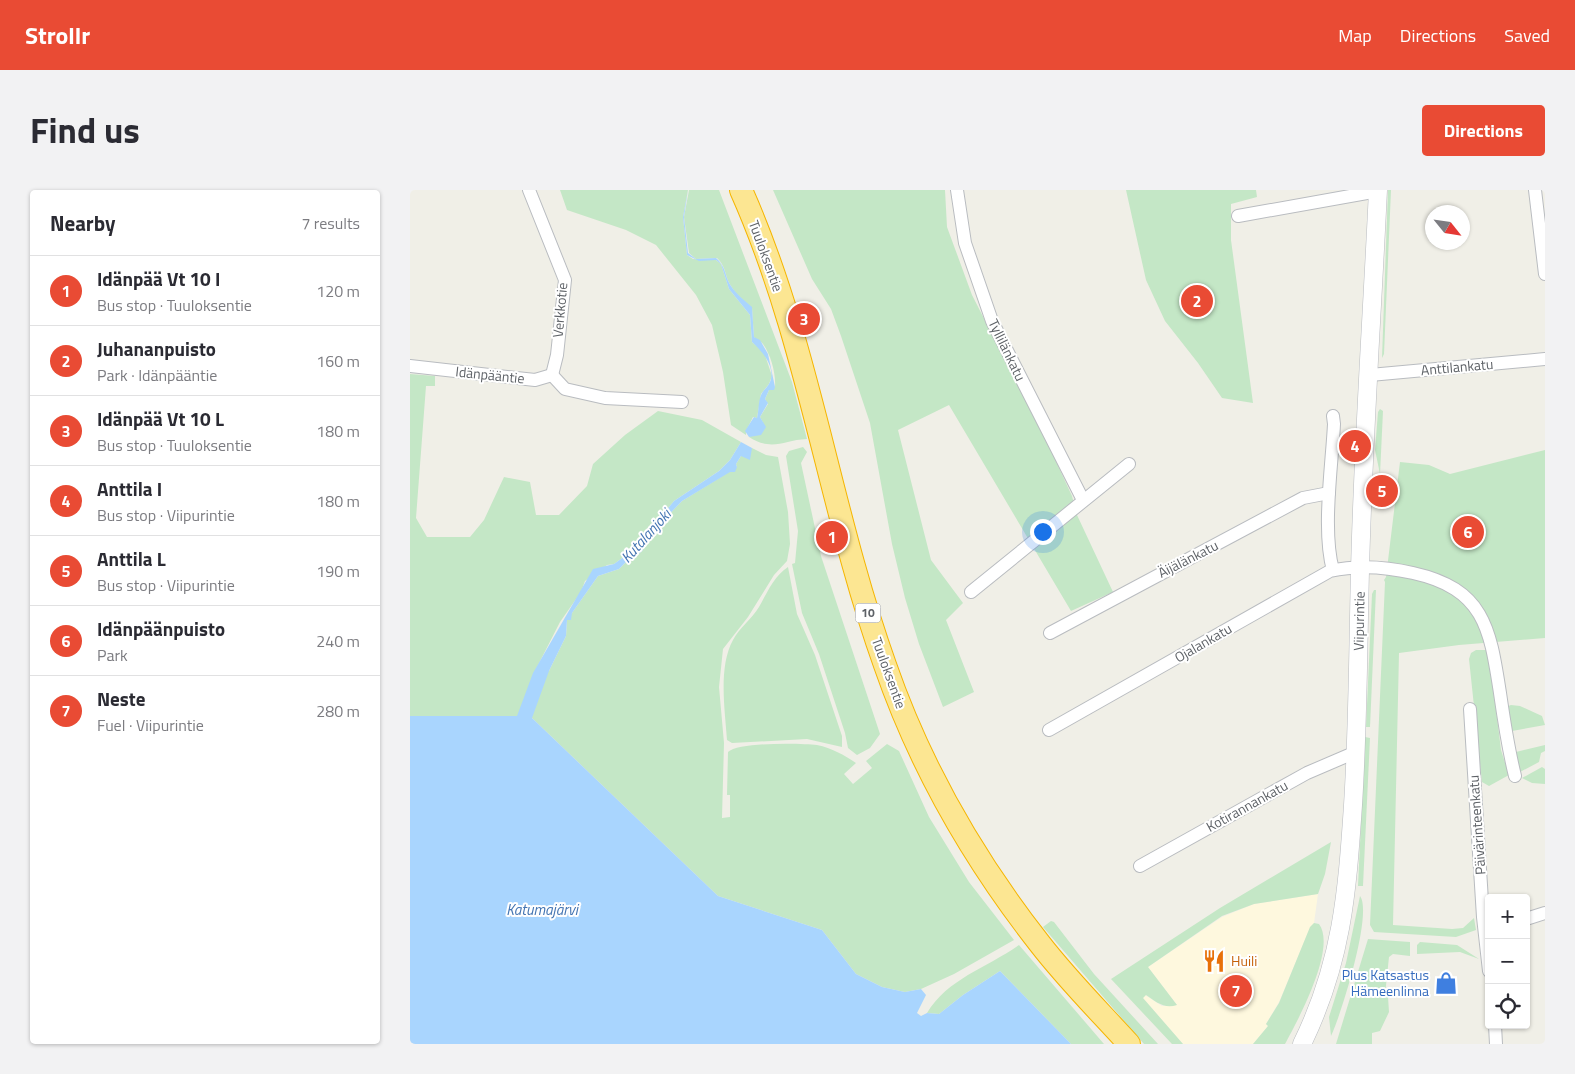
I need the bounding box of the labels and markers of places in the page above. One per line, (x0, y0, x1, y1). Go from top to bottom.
pin: 2 (1181, 282, 1213, 320)
pin: 3 (788, 300, 820, 338)
pin: 4 (1339, 427, 1371, 465)
pin: 5 (1366, 472, 1398, 510)
pin: 6 (1452, 513, 1484, 551)
pin: 1 (816, 518, 848, 556)
restaurant icon: Huili (1201, 948, 1227, 974)
place label: Huili (1231, 950, 1257, 971)
place label: Plus Katsastus Hämeenlinna (1342, 964, 1429, 1001)
shop icon: Plus Katsastus Hämeenlinna (1433, 970, 1459, 996)
pin: 7 (1220, 972, 1252, 1010)

